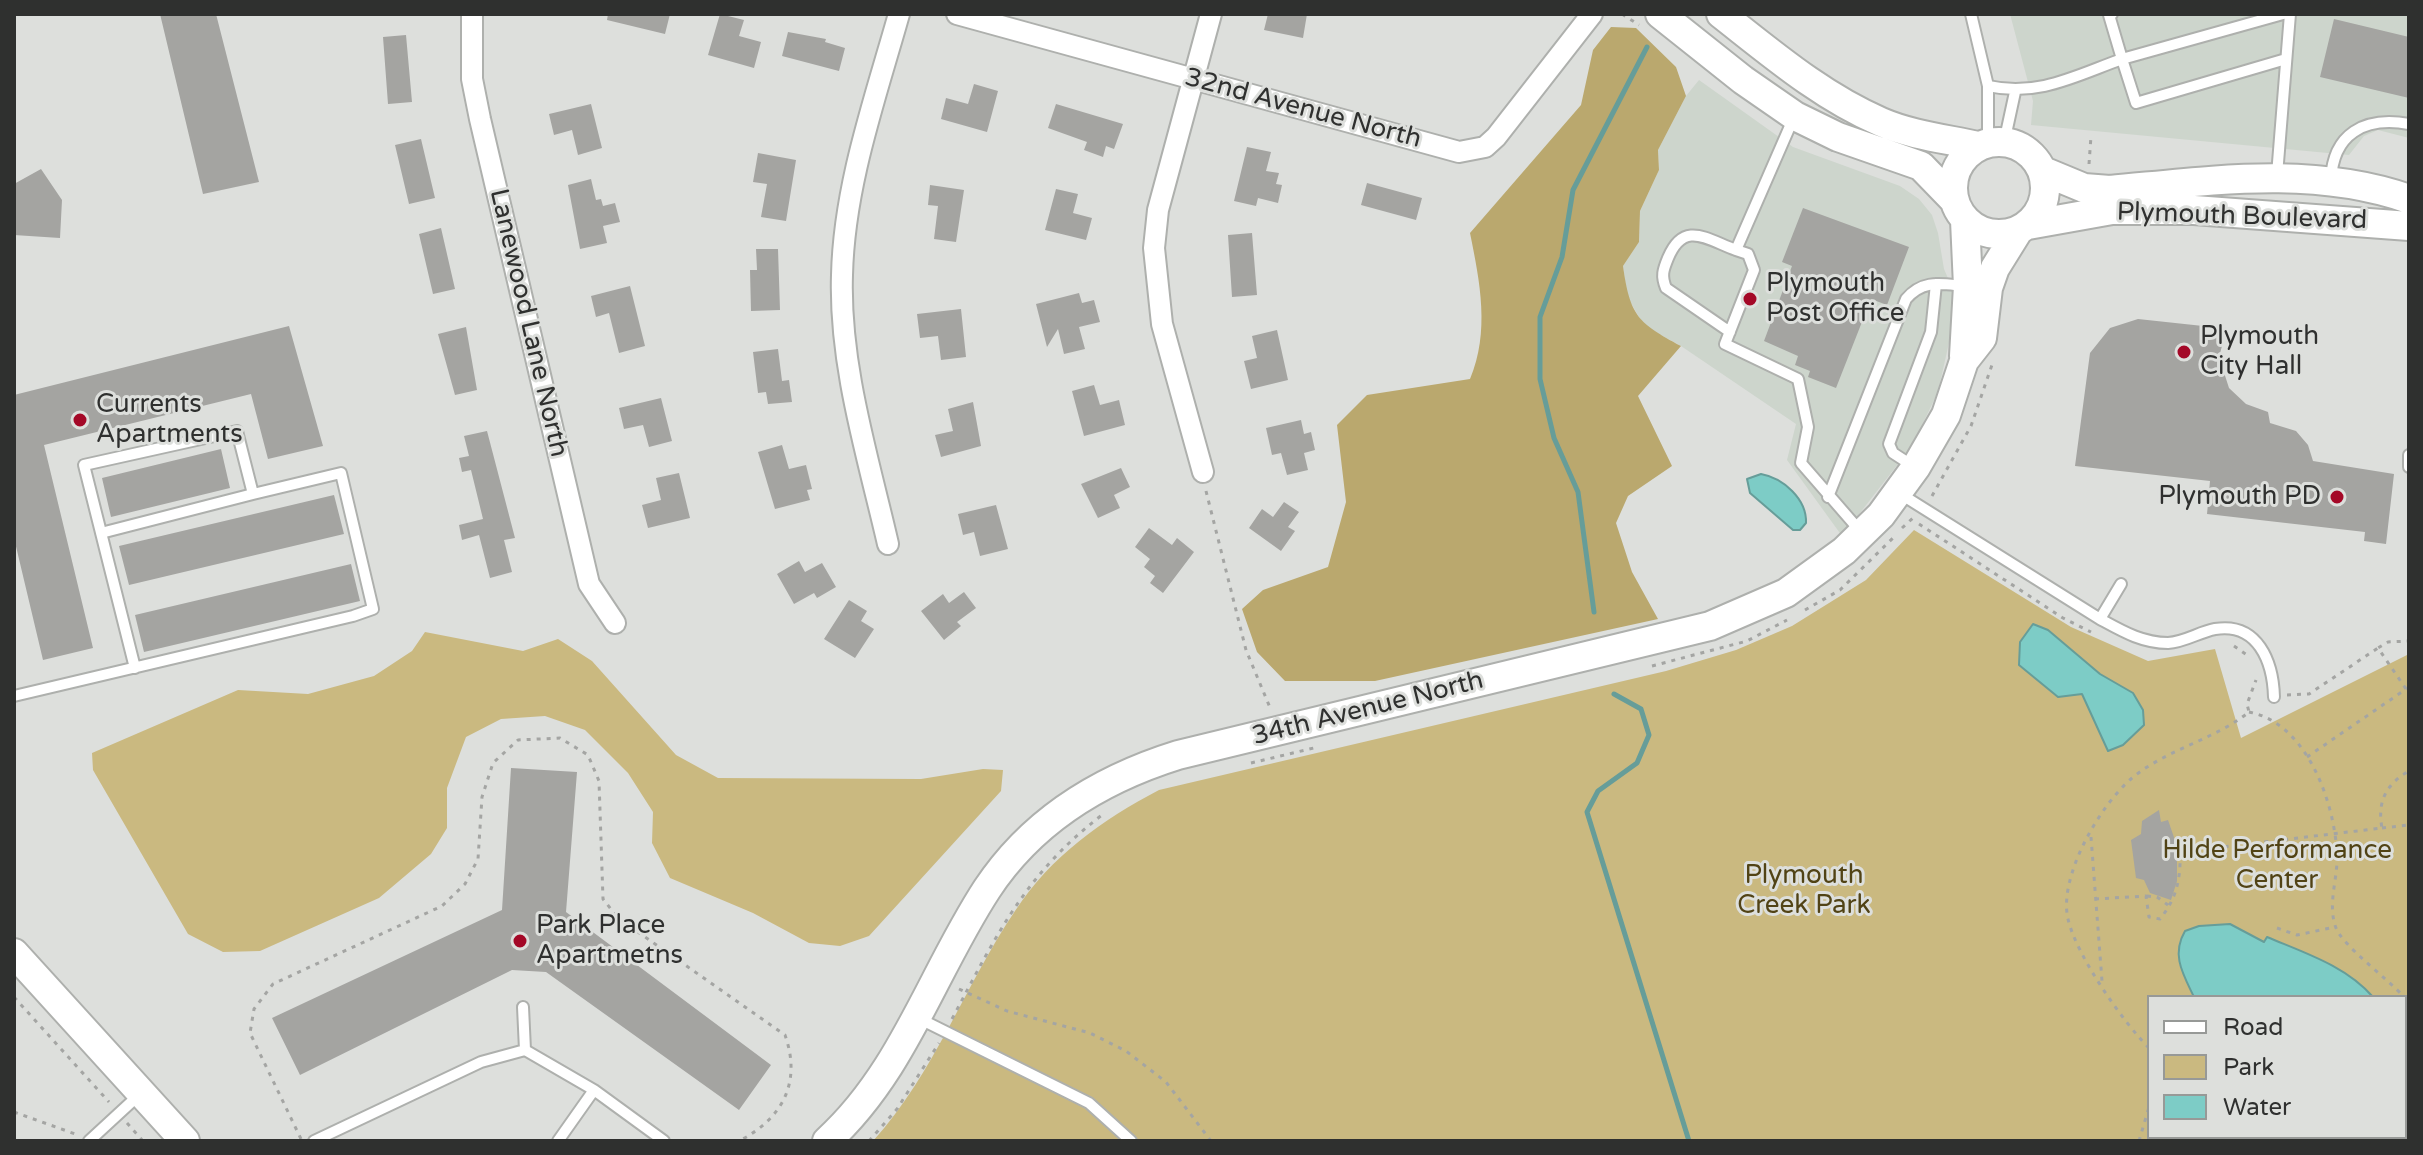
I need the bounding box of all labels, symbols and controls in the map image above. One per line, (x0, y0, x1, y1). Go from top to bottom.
street label: 32nd Avenue North (1181, 62, 1425, 156)
street label: Lanewood Lane North (482, 186, 574, 460)
street label: Plymouth Boulevard (2116, 197, 2368, 237)
place label: Plymouth Post Office (1766, 268, 1904, 330)
marker: Plymouth Post Office (1741, 290, 1759, 308)
place label: Plymouth City Hall (2200, 321, 2319, 382)
marker: Plymouth City Hall (2175, 343, 2193, 361)
place label: Currents Apartments (96, 389, 243, 450)
marker: Currents Apartments (71, 411, 89, 429)
place label: Plymouth PD (2158, 481, 2321, 513)
marker: Plymouth PD (2328, 488, 2346, 506)
street label: 34th Avenue North (1249, 665, 1487, 753)
park label: Hilde Performance Center (2162, 835, 2392, 896)
park label: Plymouth Creek Park (1737, 860, 1871, 922)
place label: Park Place Apartmetns (536, 910, 683, 972)
marker: Park Place Apartmetns (511, 932, 529, 950)
legend (2147, 995, 2407, 1139)
text: Road (2223, 1013, 2283, 1042)
text: Park (2223, 1053, 2274, 1082)
text: Water (2223, 1093, 2291, 1122)

